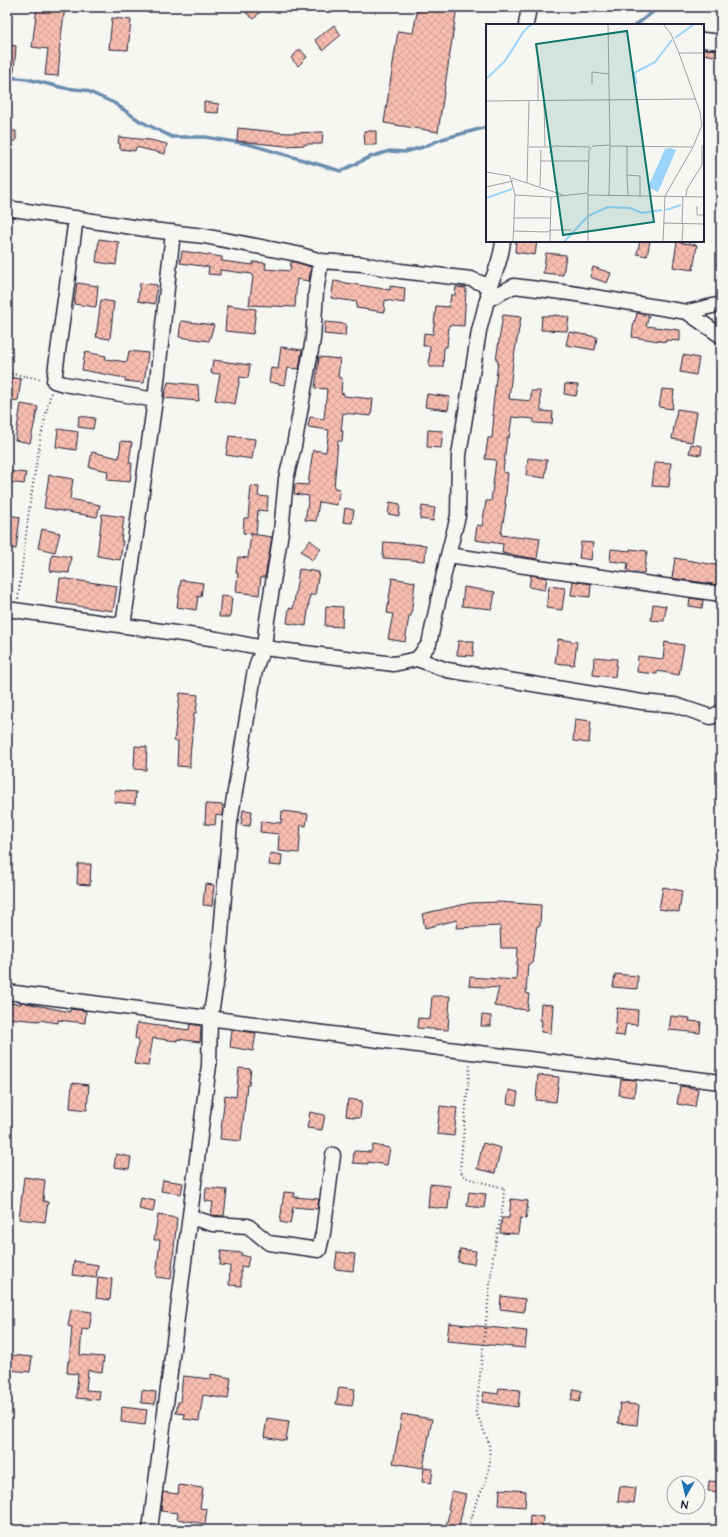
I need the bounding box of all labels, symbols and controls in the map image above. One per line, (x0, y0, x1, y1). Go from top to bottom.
inset map (486, 24, 704, 242)
north arrow (666, 1475, 706, 1515)
text: N (680, 1496, 689, 1512)

